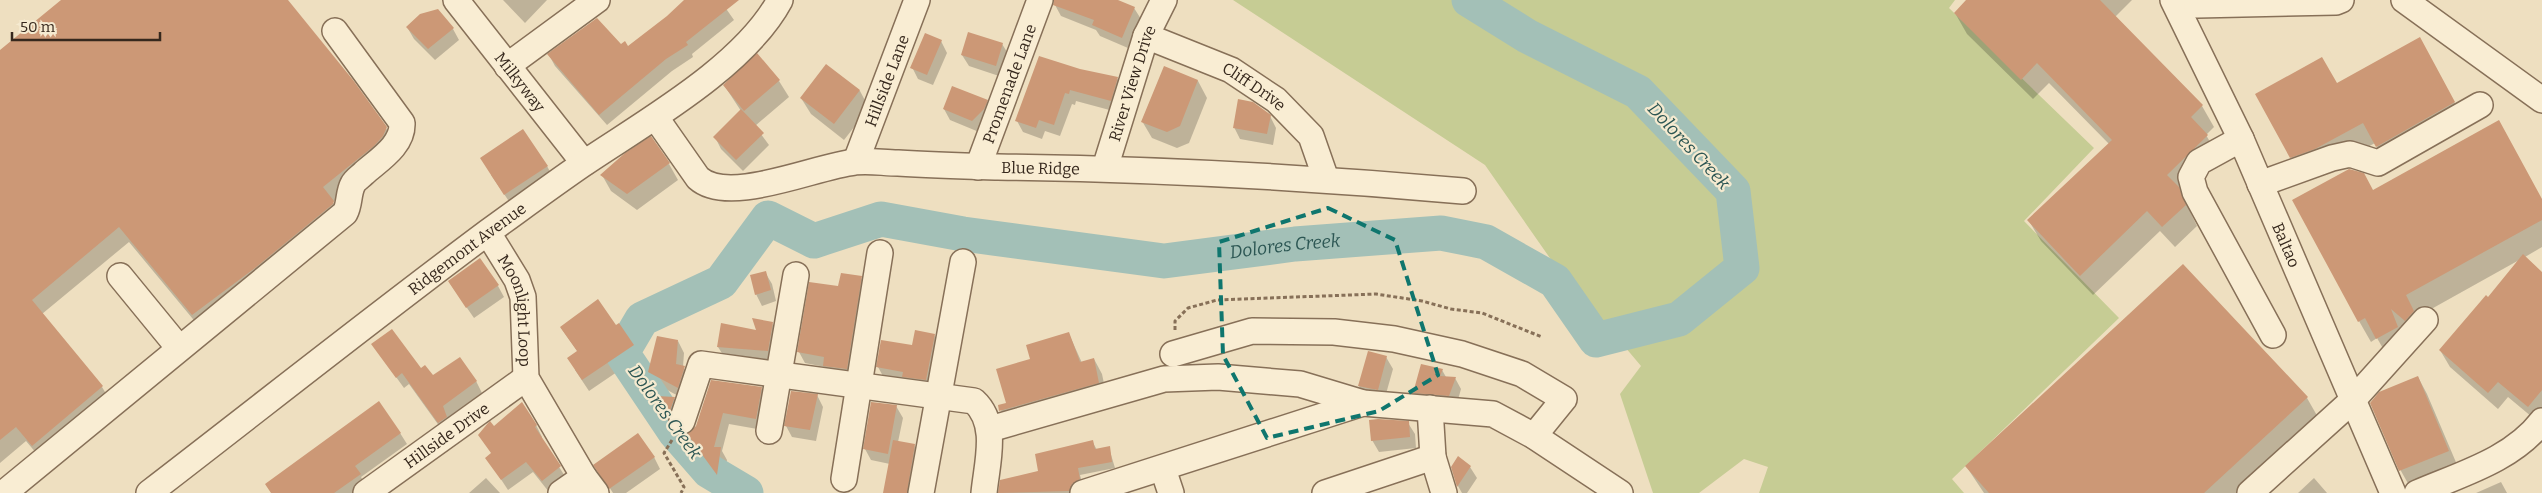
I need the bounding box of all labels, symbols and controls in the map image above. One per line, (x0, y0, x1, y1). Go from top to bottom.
scale bar (12, 10, 160, 42)
text: 50 m (20, 18, 56, 36)
street label: Promenade Lane (979, 21, 1040, 146)
street label: River View Drive (1105, 22, 1160, 144)
street label: Hillside Lane (861, 32, 913, 129)
street label: Milkyway (491, 48, 549, 116)
street label: Cliff Drive (1220, 59, 1290, 115)
water label: Dolores Creek (1643, 98, 1735, 194)
street label: Blue Ridge (1001, 158, 1080, 179)
street label: Ridgemont Avenue (404, 199, 530, 299)
street label: Baltao (2268, 220, 2304, 270)
water label: Dolores Creek (1228, 230, 1341, 263)
street label: Moonlight Loop (494, 251, 535, 367)
water label: Dolores Creek (623, 361, 707, 464)
street label: Hillside Drive (400, 399, 493, 473)

